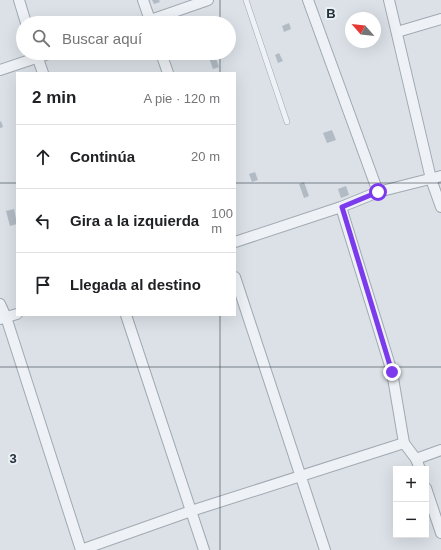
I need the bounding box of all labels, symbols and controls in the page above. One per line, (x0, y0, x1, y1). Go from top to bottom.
text: B (326, 6, 336, 21)
north arrow (345, 12, 381, 48)
search box (16, 16, 236, 60)
icon: search (30, 27, 52, 49)
text: Buscar aquí (62, 30, 142, 47)
text: 2 min (32, 88, 76, 107)
text: A pie · 120 m (143, 91, 220, 106)
icon: ahead (32, 146, 54, 168)
text: Continúa (70, 148, 135, 165)
text: 20 m (191, 149, 220, 164)
route start (369, 183, 387, 201)
text: 100 m (211, 206, 233, 236)
icon: left (32, 210, 54, 232)
text: Gira a la izquierda (70, 212, 199, 229)
icon: arrive (32, 274, 54, 296)
text: Llegada al destino (70, 276, 201, 293)
route end (383, 363, 401, 381)
text: 3 (9, 451, 17, 466)
map controls (393, 466, 429, 538)
button: + (393, 466, 429, 502)
button: − (393, 502, 429, 538)

